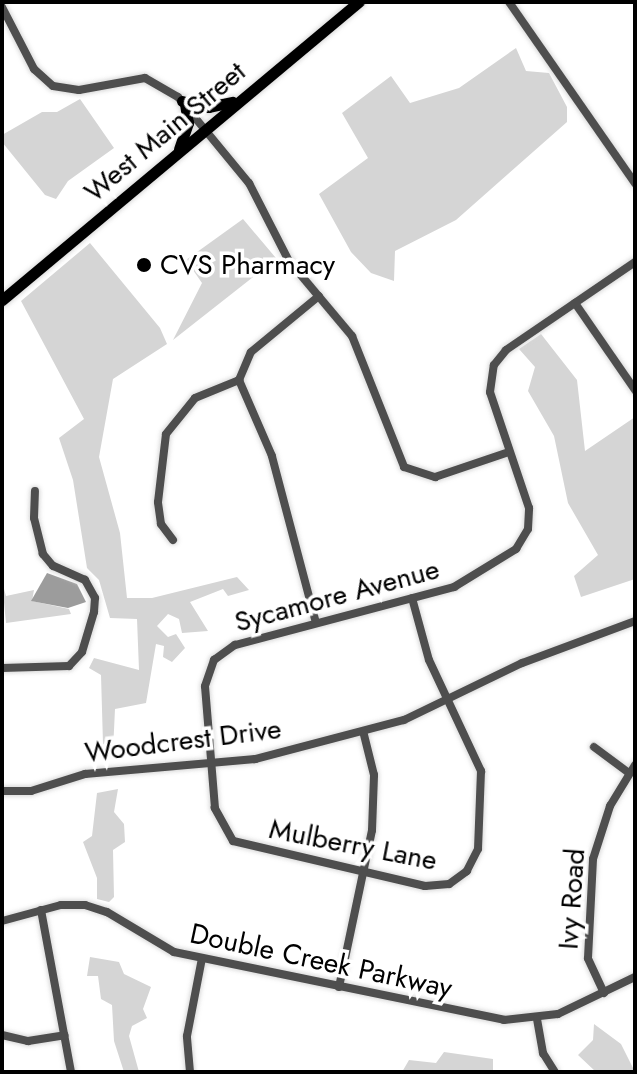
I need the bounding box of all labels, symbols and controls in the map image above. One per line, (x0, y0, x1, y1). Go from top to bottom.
street label: West Main Street (78, 55, 252, 209)
place label: CVS Pharmacy (160, 248, 335, 282)
marker: CVS Pharmacy (135, 256, 153, 274)
street label: Sycamore Avenue (231, 553, 443, 639)
street label: Woodcrest Drive (83, 712, 283, 770)
street label: Mulberry Lane (266, 812, 440, 878)
street label: Ivy Road (552, 847, 592, 951)
street label: Double Creek Parkway (187, 917, 455, 1005)

